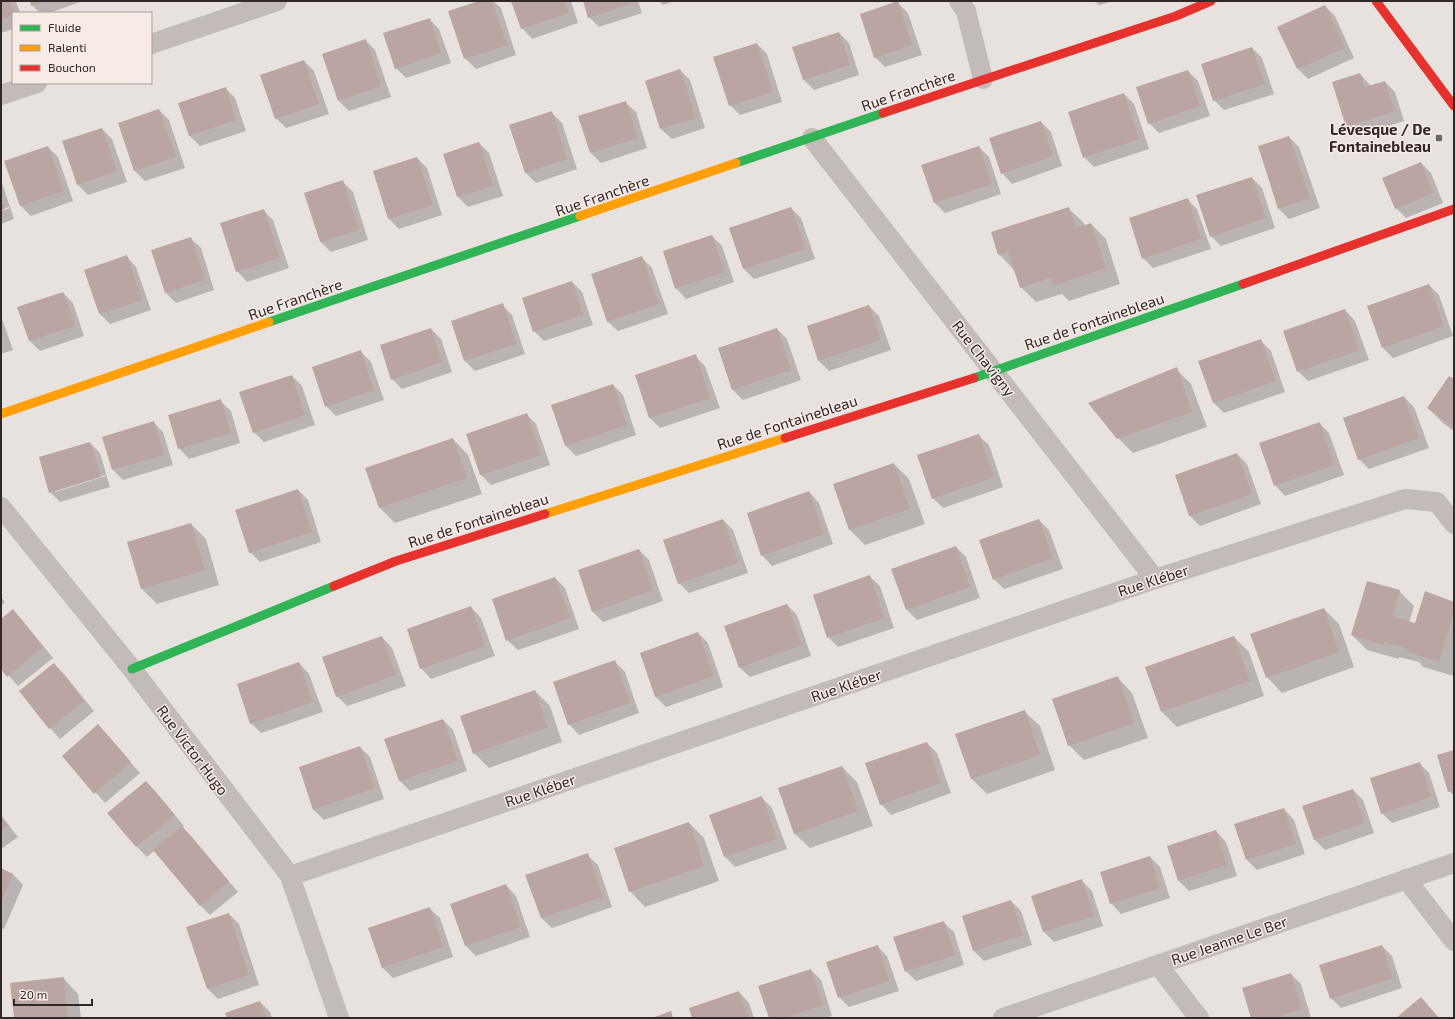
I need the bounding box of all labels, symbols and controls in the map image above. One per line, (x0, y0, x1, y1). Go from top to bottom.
legend (12, 12, 152, 84)
text: Fluide (48, 20, 81, 34)
text: Ralenti (48, 40, 87, 54)
text: Bouchon (48, 60, 96, 74)
street label: Rue Franchère (859, 66, 957, 114)
place label: Lévesque / De Fontainebleau (1329, 120, 1431, 155)
marker: Lévesque / De Fontainebleau (1434, 133, 1444, 143)
street label: Rue Franchère (553, 171, 651, 219)
street label: Rue Franchère (246, 275, 344, 323)
street label: Rue de Fontainebleau (1022, 289, 1166, 353)
street label: Rue Chavigny (949, 316, 1019, 400)
street label: Rue de Fontainebleau (715, 391, 859, 453)
street label: Rue de Fontainebleau (406, 489, 550, 551)
street label: Rue Kléber (1115, 560, 1191, 600)
street label: Rue Kléber (808, 665, 884, 705)
street label: Rue Victor Hugo (153, 702, 233, 798)
street label: Rue Kléber (502, 770, 578, 810)
street label: Rue Jeanne Le Ber (1169, 912, 1289, 968)
scale bar (14, 981, 92, 1007)
text: 20 m (20, 987, 47, 1001)

